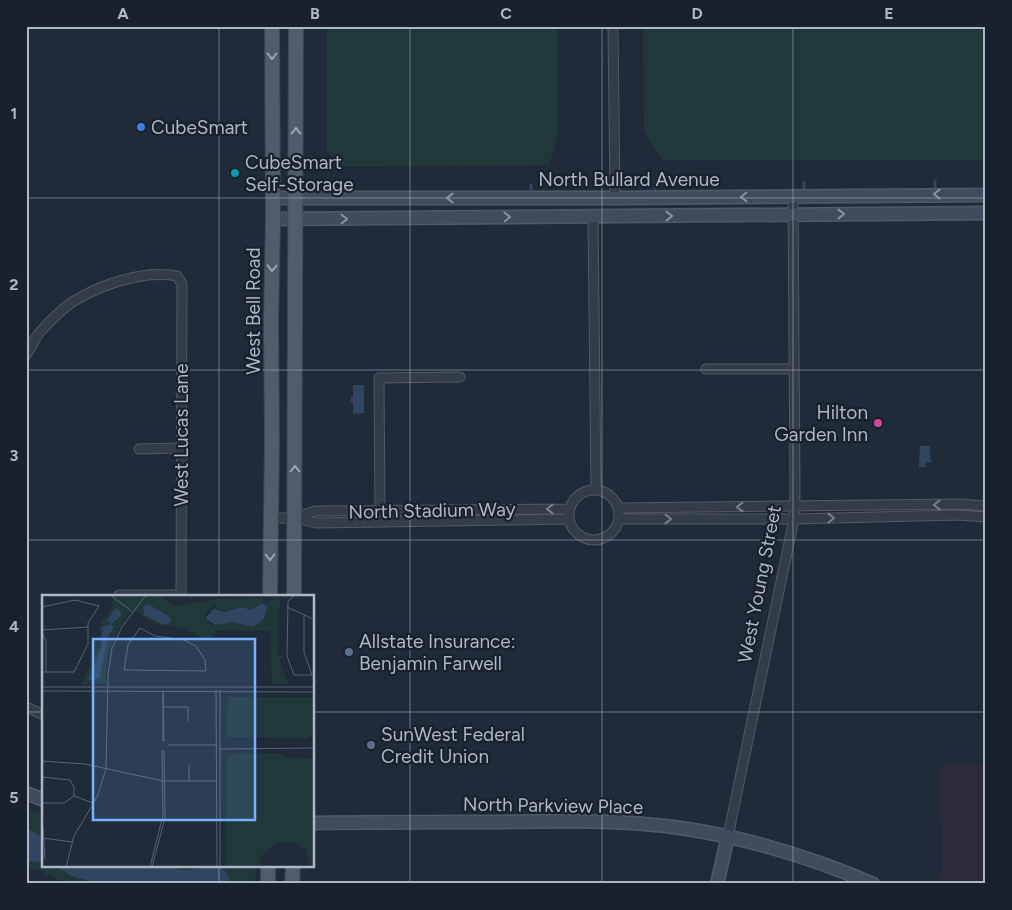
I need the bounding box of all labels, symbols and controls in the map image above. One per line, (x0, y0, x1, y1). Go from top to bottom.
text: A (117, 4, 129, 23)
text: B (310, 4, 320, 23)
text: C (500, 4, 512, 23)
text: D (691, 4, 703, 23)
text: E (884, 4, 894, 23)
one-way arrow (267, 53, 277, 61)
text: 1 (11, 104, 17, 123)
place label: CubeSmart (151, 116, 248, 139)
marker: CubeSmart (135, 121, 147, 133)
one-way arrow (291, 127, 301, 134)
place label: CubeSmart Self-Storage (245, 151, 354, 196)
marker: CubeSmart Self-Storage (229, 167, 241, 179)
street label: North Bullard Avenue (538, 168, 720, 191)
one-way arrow (933, 189, 941, 200)
one-way arrow (446, 192, 454, 203)
one-way arrow (740, 192, 748, 202)
one-way arrow (838, 209, 846, 219)
one-way arrow (666, 211, 674, 221)
one-way arrow (503, 212, 511, 223)
one-way arrow (341, 214, 349, 224)
street label: West Bell Road (242, 247, 265, 375)
one-way arrow (267, 264, 277, 272)
text: 2 (9, 275, 19, 294)
street label: West Lucas Lane (170, 363, 193, 507)
place label: Hilton Garden Inn (774, 401, 868, 446)
marker: Hilton Garden Inn (872, 417, 884, 429)
text: 3 (10, 446, 19, 465)
one-way arrow (290, 465, 300, 472)
street label: North Stadium Way (348, 498, 516, 523)
one-way arrow (933, 500, 940, 510)
one-way arrow (735, 502, 743, 512)
street label: West Young Street (733, 503, 786, 665)
one-way arrow (545, 504, 553, 514)
one-way arrow (827, 513, 835, 523)
one-way arrow (664, 514, 672, 524)
one-way arrow (265, 554, 275, 562)
inset map (42, 595, 315, 868)
text: 4 (9, 617, 19, 636)
place label: Allstate Insurance: Benjamin Farwell (359, 630, 516, 675)
marker: Allstate Insurance: Benjamin Farwell (343, 646, 355, 658)
place label: SunWest Federal Credit Union (381, 723, 525, 768)
marker: SunWest Federal Credit Union (365, 739, 377, 751)
text: 5 (9, 788, 19, 807)
street label: North Parkview Place (463, 792, 643, 819)

